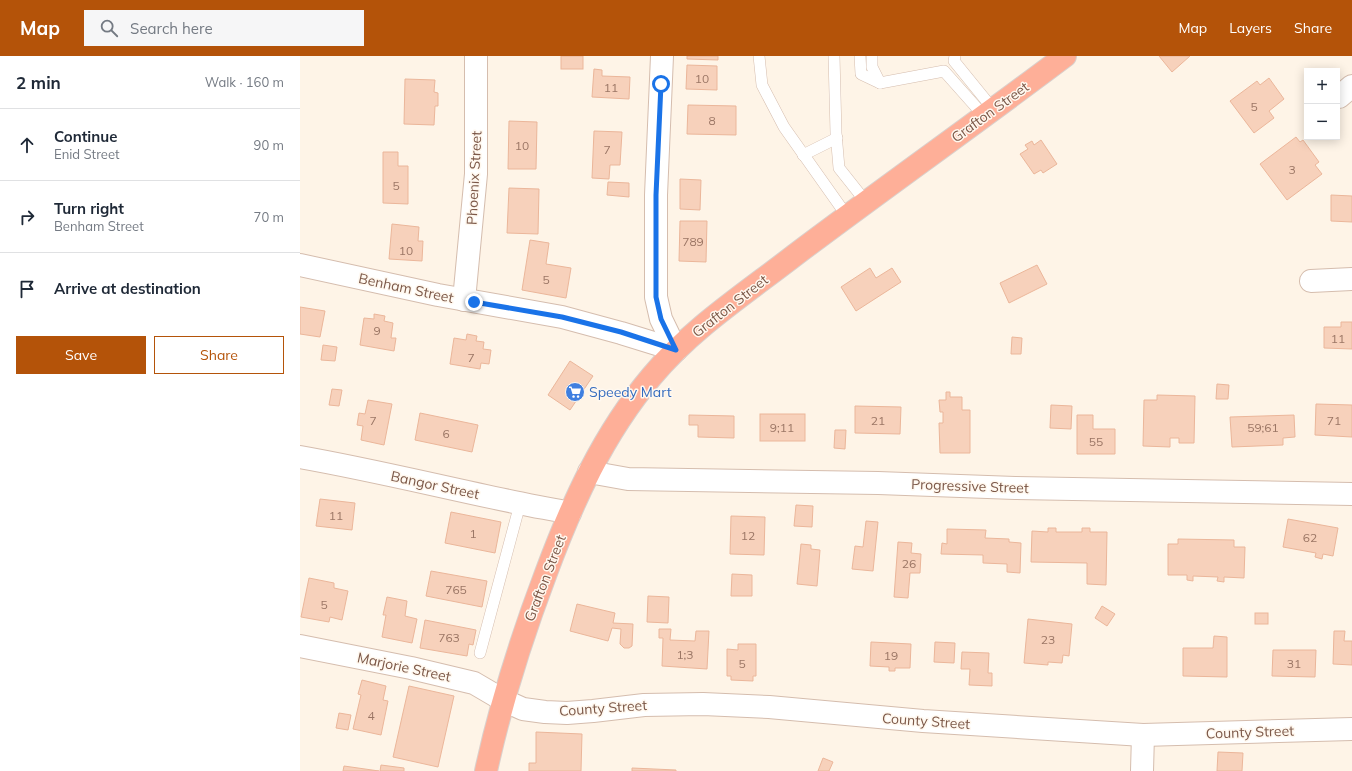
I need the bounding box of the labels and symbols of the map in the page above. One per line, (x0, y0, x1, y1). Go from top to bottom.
house number: 10 (695, 71, 709, 86)
route start (652, 75, 670, 93)
street label: Grafton Street (948, 78, 1032, 146)
house number: 11 (604, 80, 618, 95)
house number: 5 (1250, 99, 1258, 114)
house number: 8 (708, 113, 716, 128)
street label: Phoenix Street (463, 130, 485, 226)
house number: 10 (515, 138, 529, 153)
house number: 7 (603, 142, 611, 157)
house number: 3 (1288, 162, 1296, 177)
house number: 5 (392, 178, 400, 193)
house number: 789 (682, 234, 704, 249)
house number: 10 (399, 243, 413, 258)
street label: Benham Street (357, 269, 455, 307)
street label: Grafton Street (688, 271, 772, 341)
house number: 5 (542, 272, 550, 287)
route end (465, 293, 483, 311)
house number: 9 (373, 323, 381, 338)
house number: 11 (1331, 331, 1345, 346)
house number: 7 (467, 350, 475, 365)
supermarket icon: Speedy Mart (564, 381, 586, 403)
place label: Speedy Mart (589, 383, 672, 401)
house number: 7 (369, 413, 377, 428)
house number: 21 (871, 413, 885, 428)
house number: 71 (1327, 413, 1341, 428)
house number: 9;11 (770, 420, 794, 435)
house number: 59;61 (1247, 420, 1279, 435)
house number: 6 (442, 426, 450, 441)
house number: 55 (1089, 434, 1103, 449)
street label: Bangor Street (389, 467, 481, 503)
street label: Progressive Street (911, 475, 1029, 497)
house number: 11 (329, 508, 343, 523)
house number: 1 (469, 526, 477, 541)
house number: 12 (741, 528, 755, 543)
house number: 62 (1303, 530, 1317, 545)
street label: Grafton Street (520, 532, 570, 624)
house number: 26 (902, 556, 916, 571)
house number: 765 (445, 582, 467, 597)
house number: 5 (320, 597, 328, 612)
house number: 763 (438, 630, 460, 645)
house number: 23 (1041, 632, 1055, 647)
house number: 1;3 (676, 647, 694, 662)
street label: Marjorie Street (356, 648, 453, 686)
house number: 19 (884, 648, 898, 663)
house number: 5 (738, 656, 746, 671)
house number: 31 (1287, 656, 1301, 671)
street label: County Street (558, 696, 648, 720)
house number: 4 (367, 708, 375, 723)
street label: County Street (881, 709, 971, 733)
street label: County Street (1206, 721, 1294, 743)

